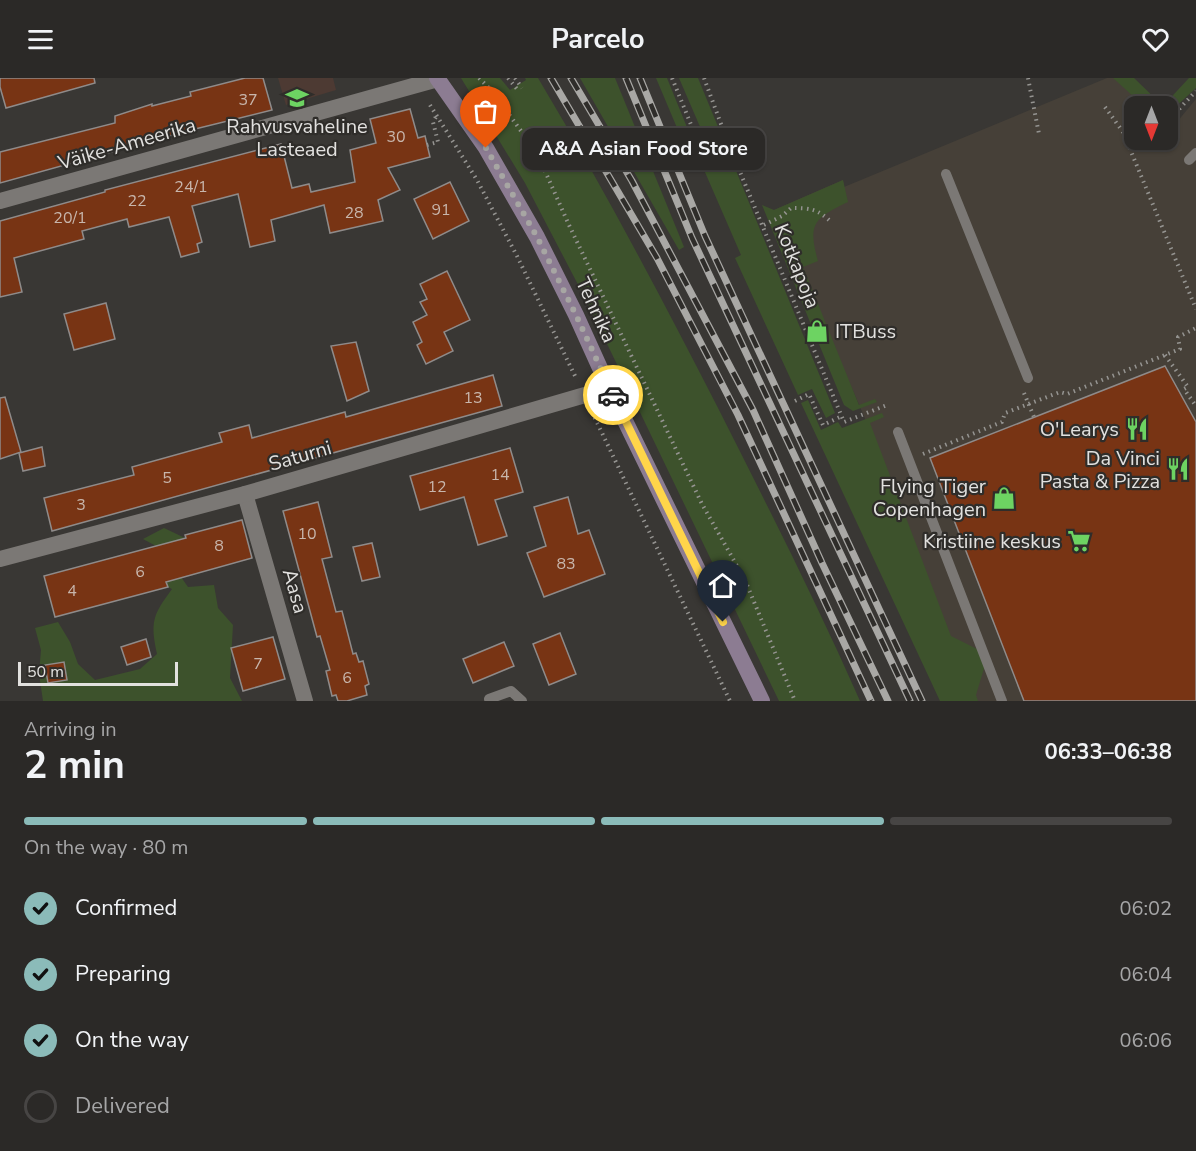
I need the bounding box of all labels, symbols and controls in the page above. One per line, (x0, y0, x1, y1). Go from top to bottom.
text: Parcelo (551, 21, 645, 58)
icon: menu (24, 23, 57, 56)
icon: heart (1139, 23, 1172, 56)
school or university icon: Rahvusvaheline Lasteaed (284, 85, 310, 111)
pin (460, 86, 511, 148)
house number: 37 (238, 89, 258, 111)
icon: bag (469, 95, 502, 128)
north arrow (1124, 96, 1178, 150)
map controls (1124, 96, 1178, 150)
street label: Väike-Ameerika (54, 111, 199, 177)
place label: Rahvusvaheline Lasteaed (226, 113, 368, 163)
house number: 30 (386, 126, 406, 148)
callout: A&A Asian Food Store (522, 127, 765, 169)
text: A&A Asian Food Store (539, 135, 748, 162)
house number: 24/1 (174, 176, 208, 198)
house number: 22 (127, 190, 147, 212)
house number: 91 (431, 199, 451, 221)
house number: 28 (344, 202, 364, 224)
house number: 20/1 (53, 207, 87, 229)
street label: Kotkapoja (768, 220, 826, 312)
street label: Tehnika (569, 273, 623, 347)
shop icon: ITBuss (804, 318, 830, 344)
place label: ITBuss (835, 318, 896, 345)
courier (583, 365, 643, 425)
icon: car (597, 379, 630, 412)
house number: 13 (463, 387, 483, 409)
place label: O'Learys (1040, 416, 1119, 443)
restaurant icon: O'Learys (1124, 416, 1150, 442)
street label: Saturni (265, 434, 335, 478)
place label: Da Vinci Pasta & Pizza (1040, 445, 1160, 495)
restaurant icon: Da Vinci Pasta & Pizza (1165, 456, 1191, 482)
house number: 14 (490, 464, 510, 486)
house number: 5 (162, 467, 172, 489)
place label: Flying Tiger Copenhagen (873, 473, 986, 523)
house number: 12 (427, 476, 447, 498)
shop icon: Flying Tiger Copenhagen (991, 485, 1017, 511)
house number: 3 (76, 494, 86, 516)
house number: 10 (297, 523, 317, 545)
place label: Kristiine keskus (923, 528, 1061, 555)
supermarket icon: Kristiine keskus (1066, 528, 1092, 554)
house number: 8 (214, 535, 224, 557)
house number: 83 (556, 553, 576, 575)
pin (697, 560, 748, 622)
house number: 6 (135, 561, 145, 583)
street label: Aasa (276, 565, 314, 617)
icon: home (706, 569, 739, 602)
house number: 4 (67, 580, 77, 602)
house number: 7 (253, 653, 263, 675)
scale bar (18, 659, 178, 686)
text: 50 m (27, 661, 64, 683)
house number: 6 (342, 667, 352, 689)
text: Arriving in (24, 716, 117, 743)
text: 06:33–06:38 (1044, 737, 1172, 767)
text: 2 min (24, 739, 125, 792)
text: On the way · 80 m (24, 834, 188, 861)
icon: check (24, 892, 57, 925)
text: Confirmed (75, 893, 177, 923)
text: 06:02 (1119, 895, 1172, 922)
icon: check (24, 958, 57, 991)
text: Preparing (75, 959, 171, 989)
text: 06:04 (1119, 961, 1172, 988)
icon: check (24, 1024, 57, 1057)
text: On the way (75, 1025, 189, 1055)
text: 06:06 (1119, 1027, 1172, 1054)
text: Delivered (75, 1091, 170, 1121)

